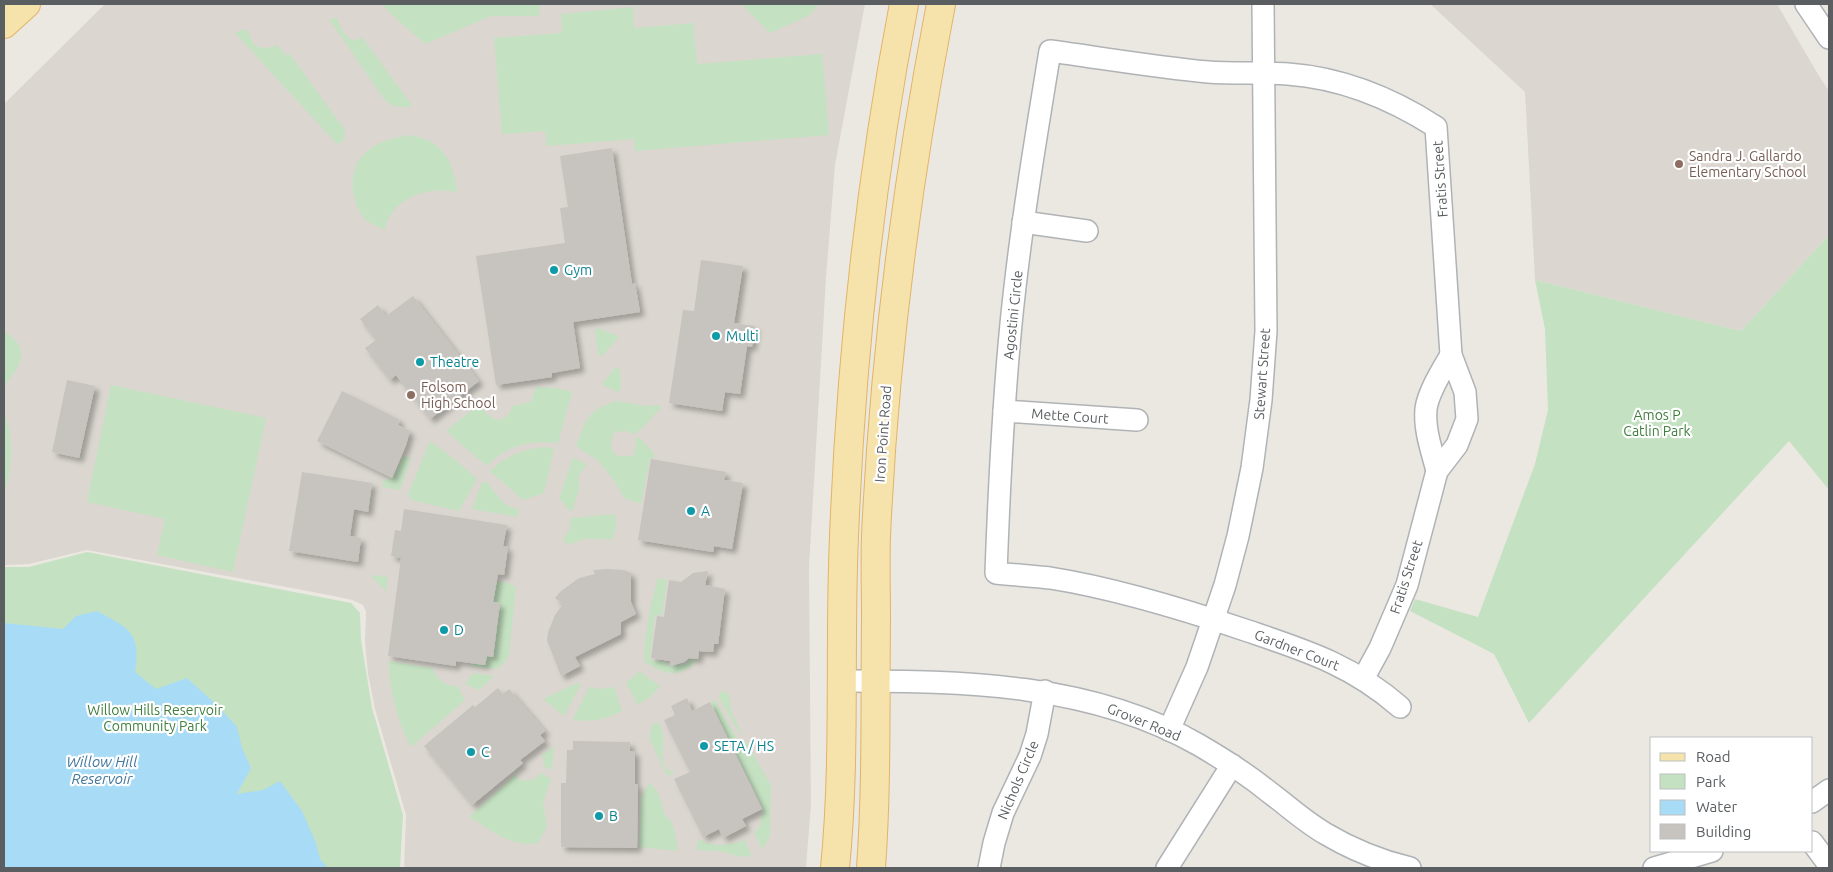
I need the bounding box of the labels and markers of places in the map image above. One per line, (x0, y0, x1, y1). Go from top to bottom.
place label: Sandra J. Gallardo Elementary School (1689, 148, 1807, 180)
marker: Sandra J. Gallardo Elementary School (1673, 158, 1685, 170)
place label: Gym (564, 262, 592, 278)
marker: Gym (548, 264, 560, 276)
place label: Multi (726, 328, 759, 344)
marker: Multi (710, 330, 722, 342)
place label: Theatre (430, 354, 479, 370)
marker: Theatre (414, 356, 426, 368)
place label: Folsom High School (421, 379, 496, 411)
marker: Folsom High School (405, 389, 417, 401)
place label: A (701, 503, 710, 519)
marker: A (685, 505, 697, 517)
place label: D (454, 622, 464, 638)
marker: D (438, 624, 450, 636)
place label: SETA / HS (714, 738, 774, 754)
marker: SETA / HS (698, 740, 710, 752)
place label: C (481, 744, 490, 760)
marker: C (465, 746, 477, 758)
place label: B (609, 808, 618, 824)
marker: B (593, 810, 605, 822)

